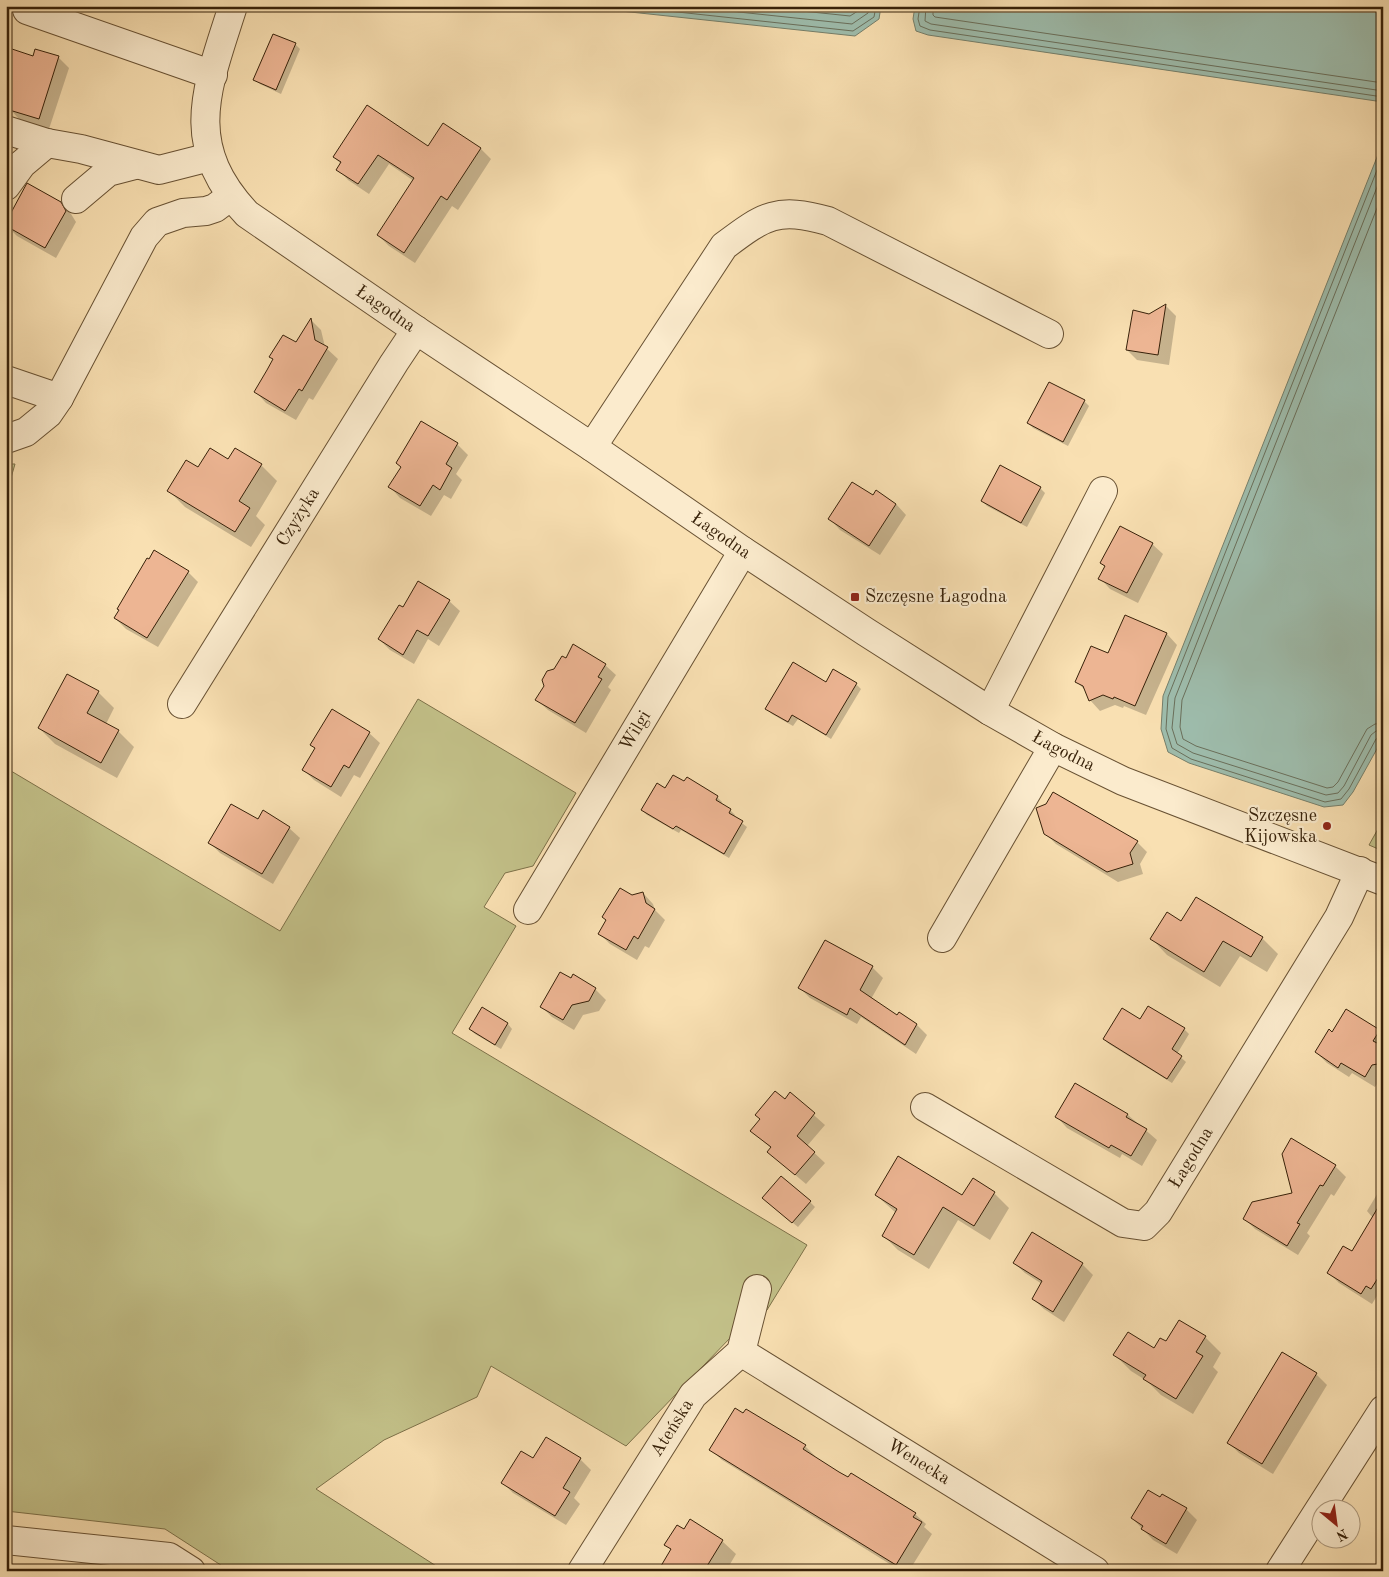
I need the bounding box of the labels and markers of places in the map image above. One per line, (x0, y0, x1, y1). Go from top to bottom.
place label: Szczęsne Łagodna (865, 588, 1007, 606)
marker: Szczęsne Łagodna (849, 591, 861, 603)
place label: Szczęsne Kijowska (1244, 807, 1317, 846)
marker: Szczęsne Kijowska (1321, 820, 1333, 832)

